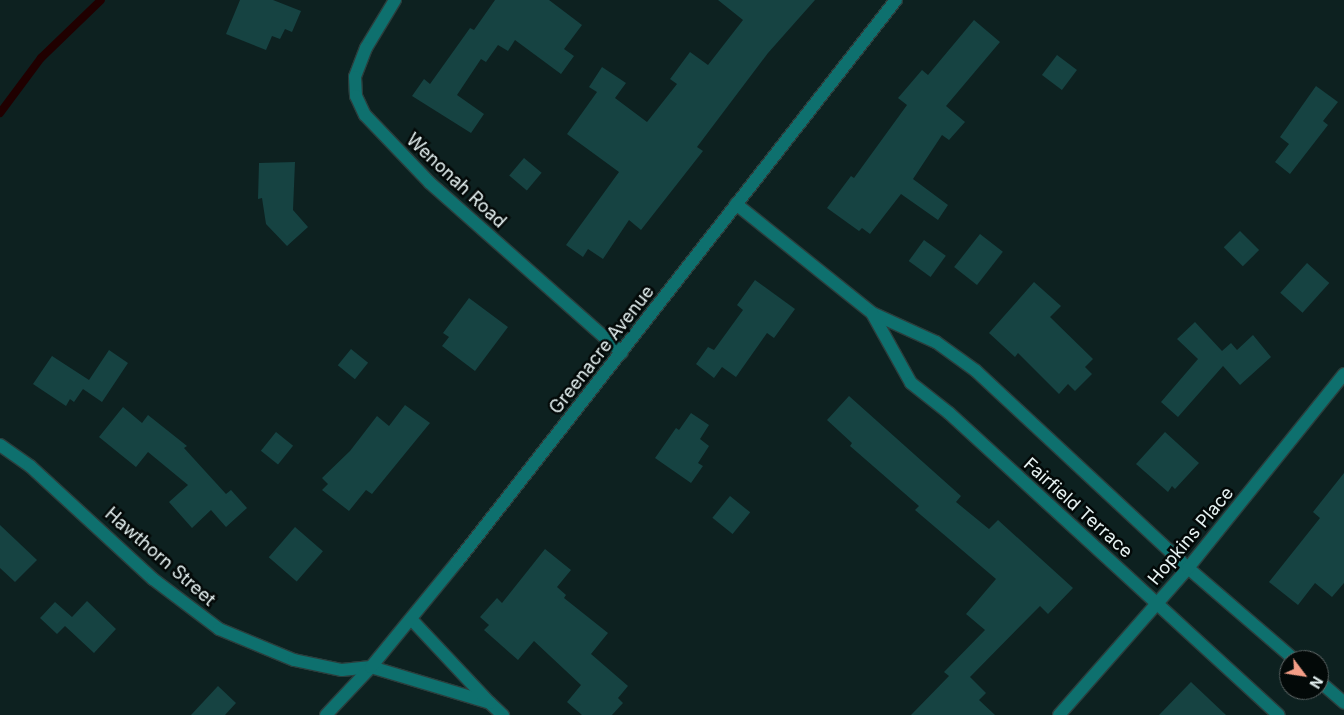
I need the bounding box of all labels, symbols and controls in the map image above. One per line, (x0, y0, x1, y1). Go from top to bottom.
street label: Wenonah Road (402, 129, 510, 233)
street label: Greenacre Avenue (545, 281, 659, 419)
street label: Fairfield Terrace (1019, 453, 1137, 563)
street label: Hopkins Place (1144, 483, 1238, 589)
street label: Hawthorn Street (100, 503, 220, 611)
north arrow (1279, 650, 1329, 700)
text: N (1306, 674, 1326, 691)

